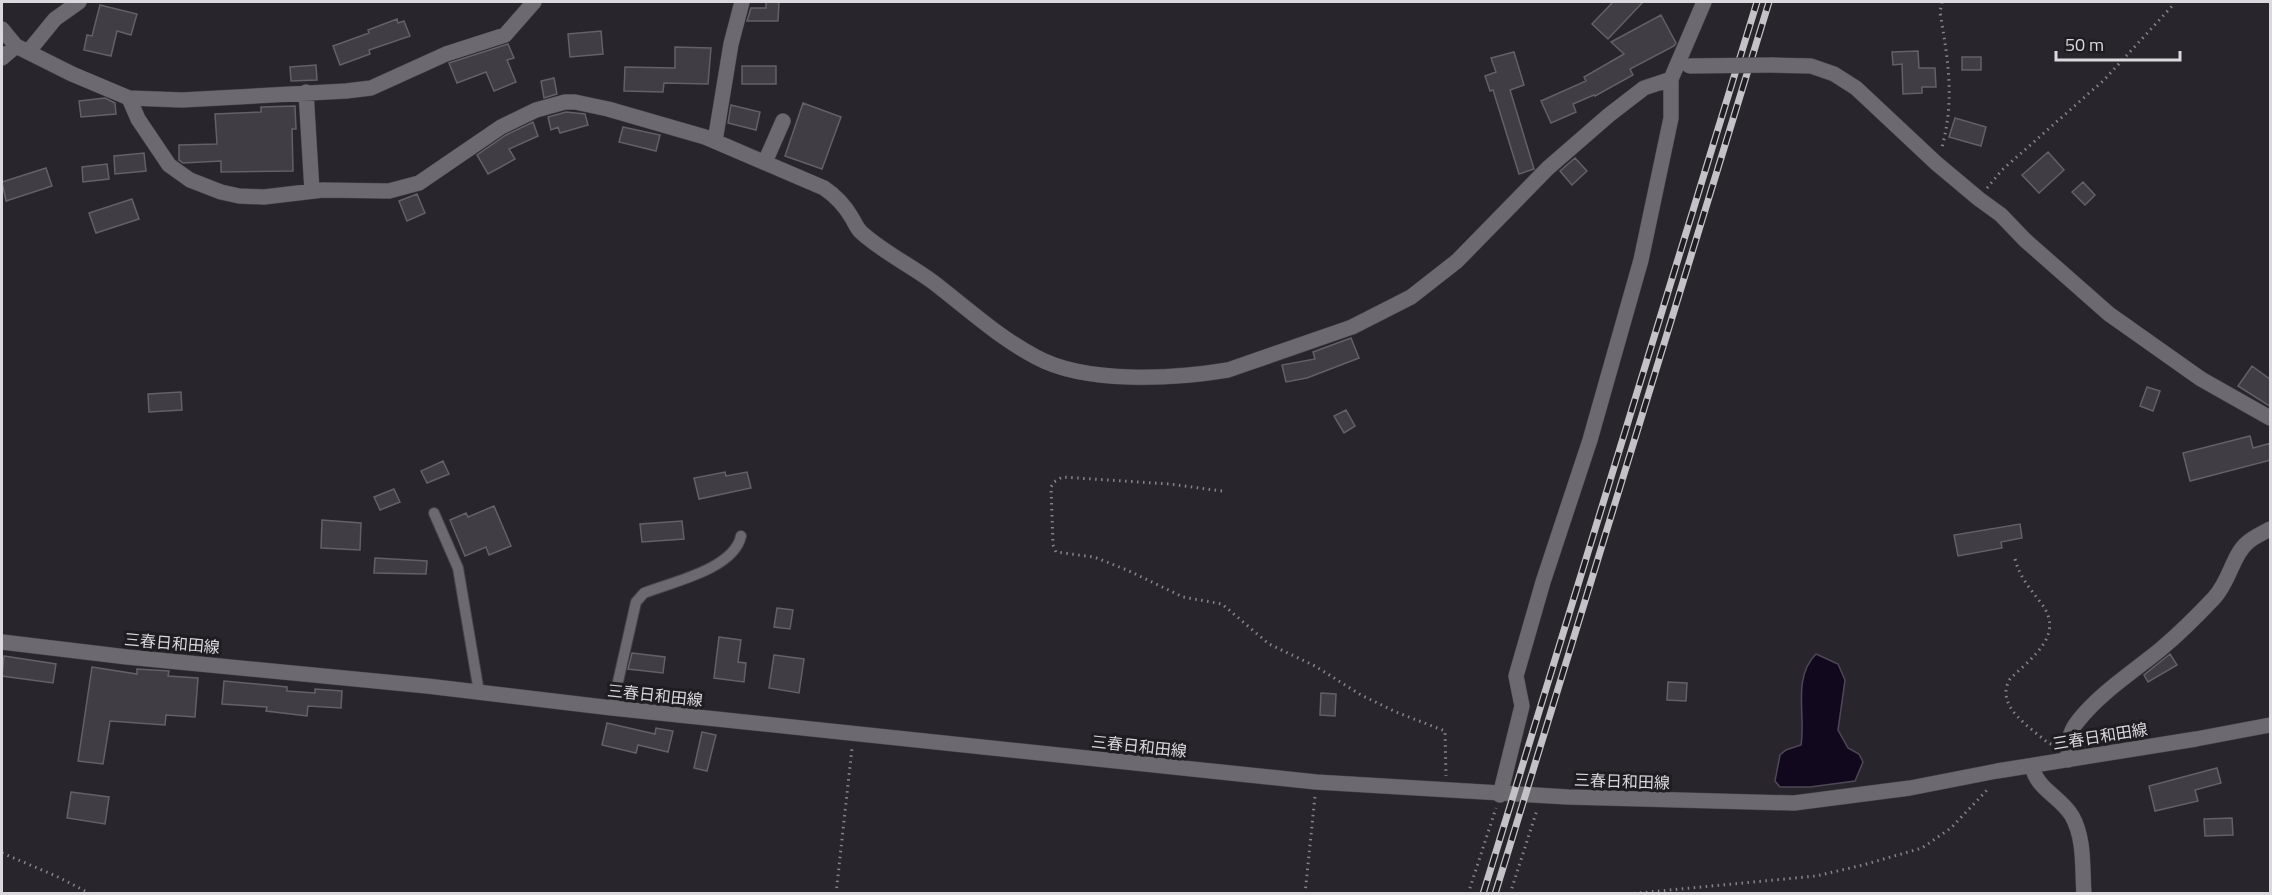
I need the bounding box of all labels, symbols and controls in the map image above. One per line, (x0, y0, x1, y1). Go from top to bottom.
scale bar (2056, 24, 2180, 62)
text: 50 m (2065, 31, 2104, 58)
street label: 三春日和田線 (123, 627, 221, 659)
street label: 三春日和田線 (606, 678, 704, 712)
street label: 三春日和田線 (2051, 717, 2149, 755)
street label: 三春日和田線 (1090, 729, 1188, 763)
street label: 三春日和田線 (1574, 767, 1670, 795)

